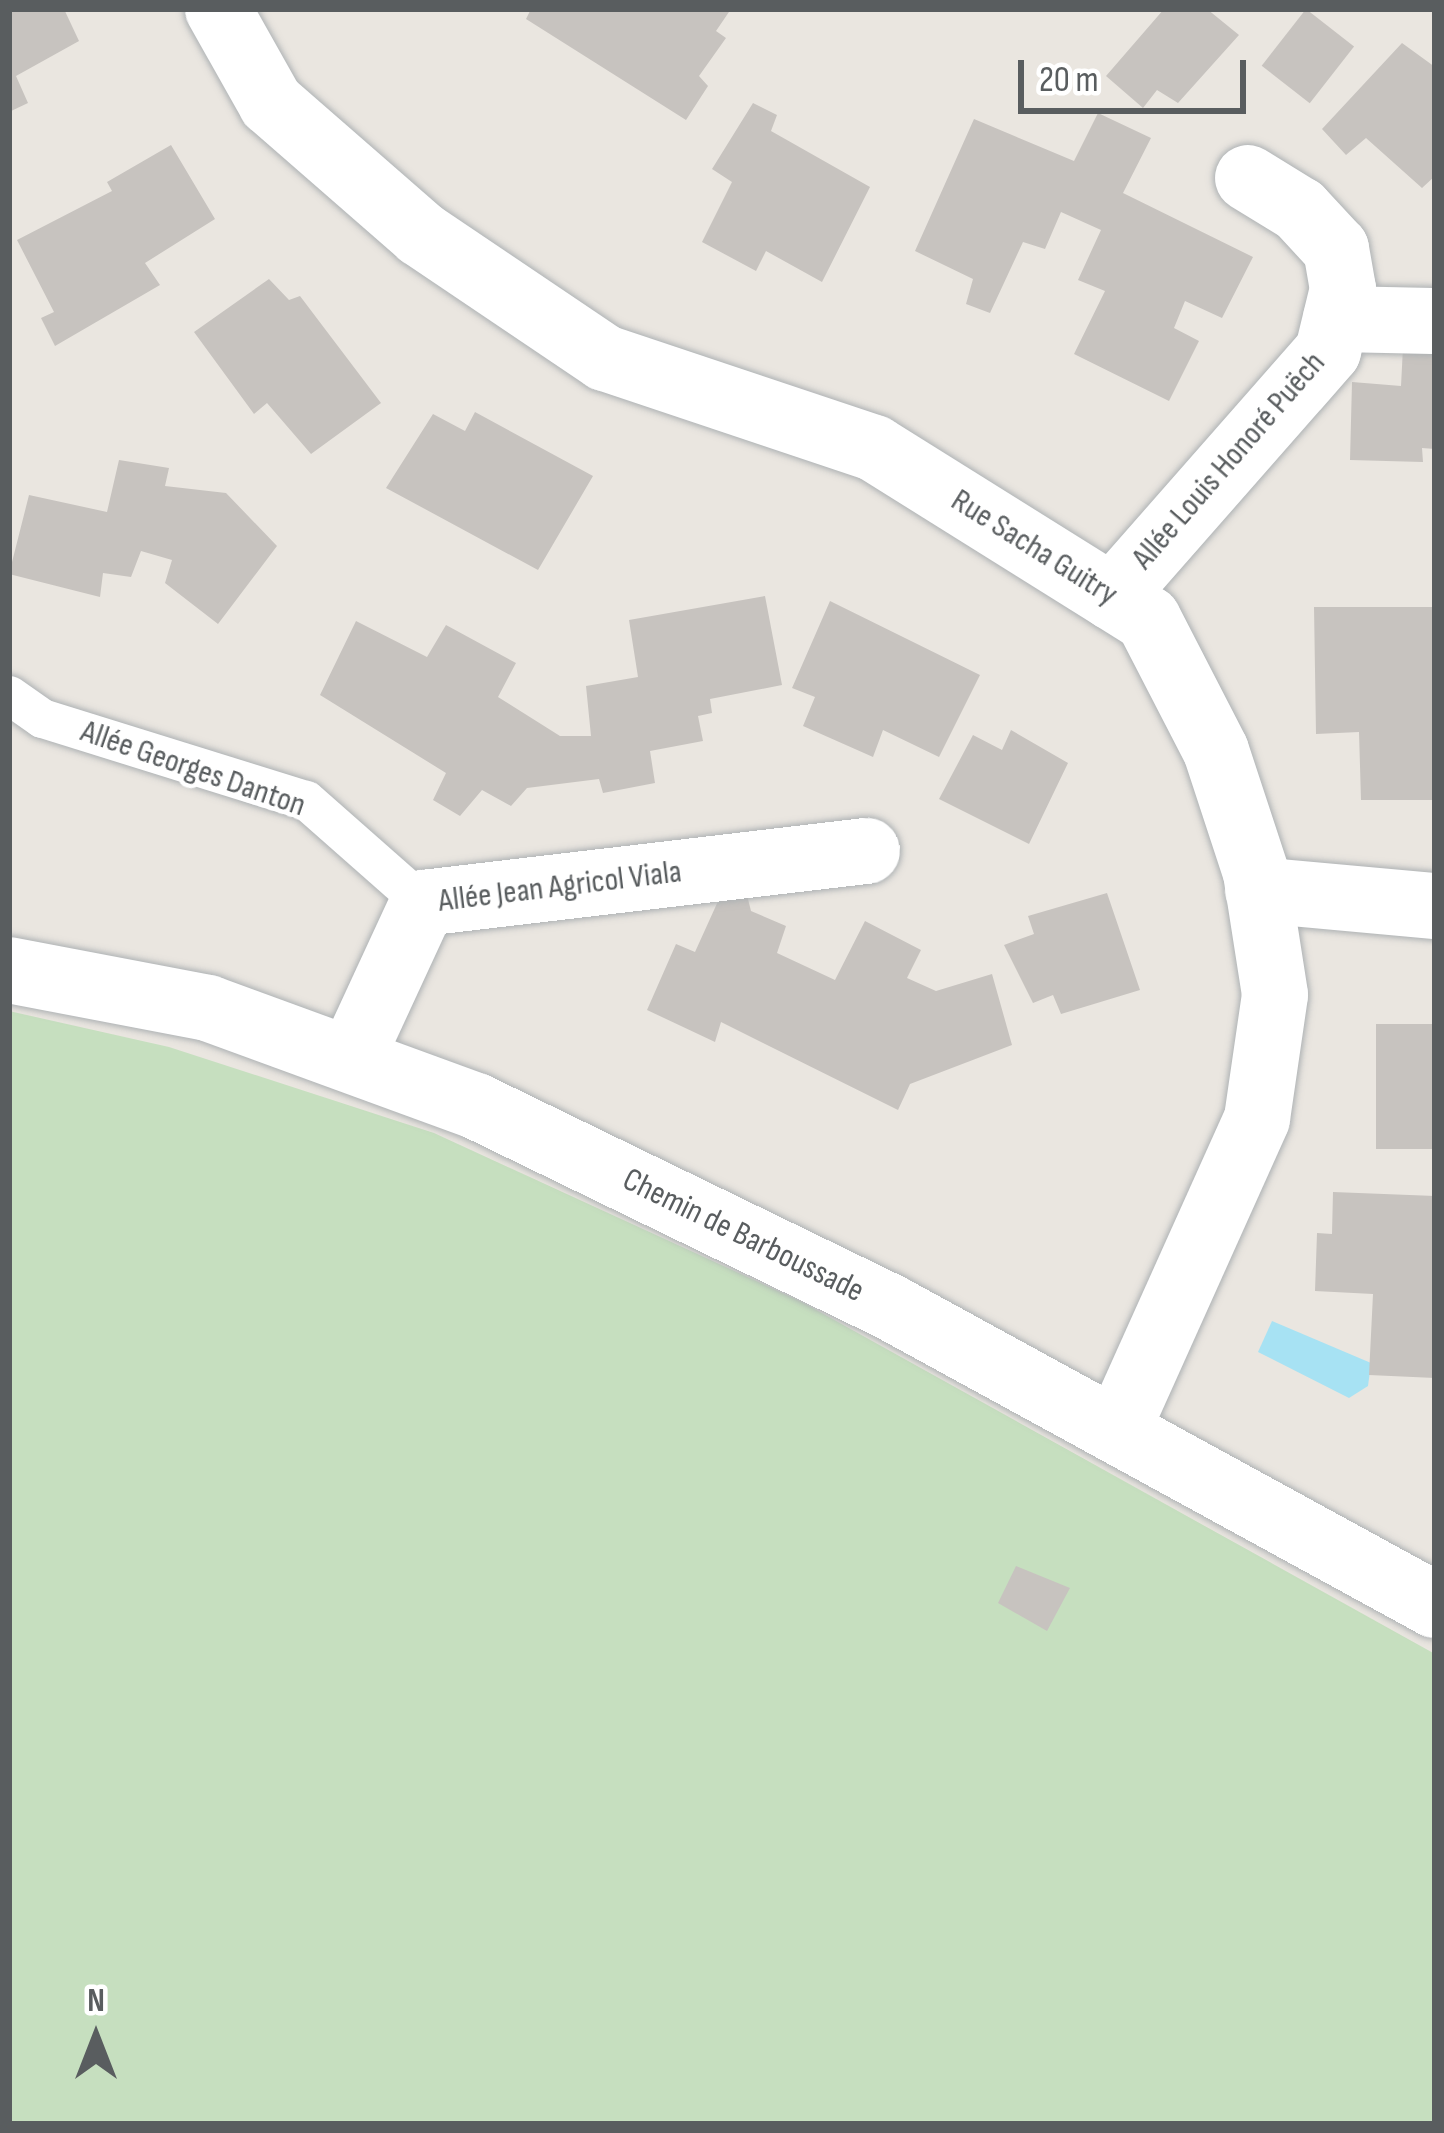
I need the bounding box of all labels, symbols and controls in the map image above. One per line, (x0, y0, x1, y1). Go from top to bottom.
scale bar (1024, 36, 1252, 110)
text: 20 m (1039, 59, 1099, 102)
street label: Allée Louis Honoré Puëch (1124, 344, 1334, 578)
street label: Rue Sacha Guitry (944, 481, 1124, 615)
street label: Allée Georges Danton (76, 712, 310, 826)
street label: Allée Jean Agricol Viala (436, 852, 684, 922)
street label: Chemin de Barboussade (616, 1160, 870, 1312)
north arrow (36, 1977, 156, 2097)
text: N (87, 1981, 105, 2021)

